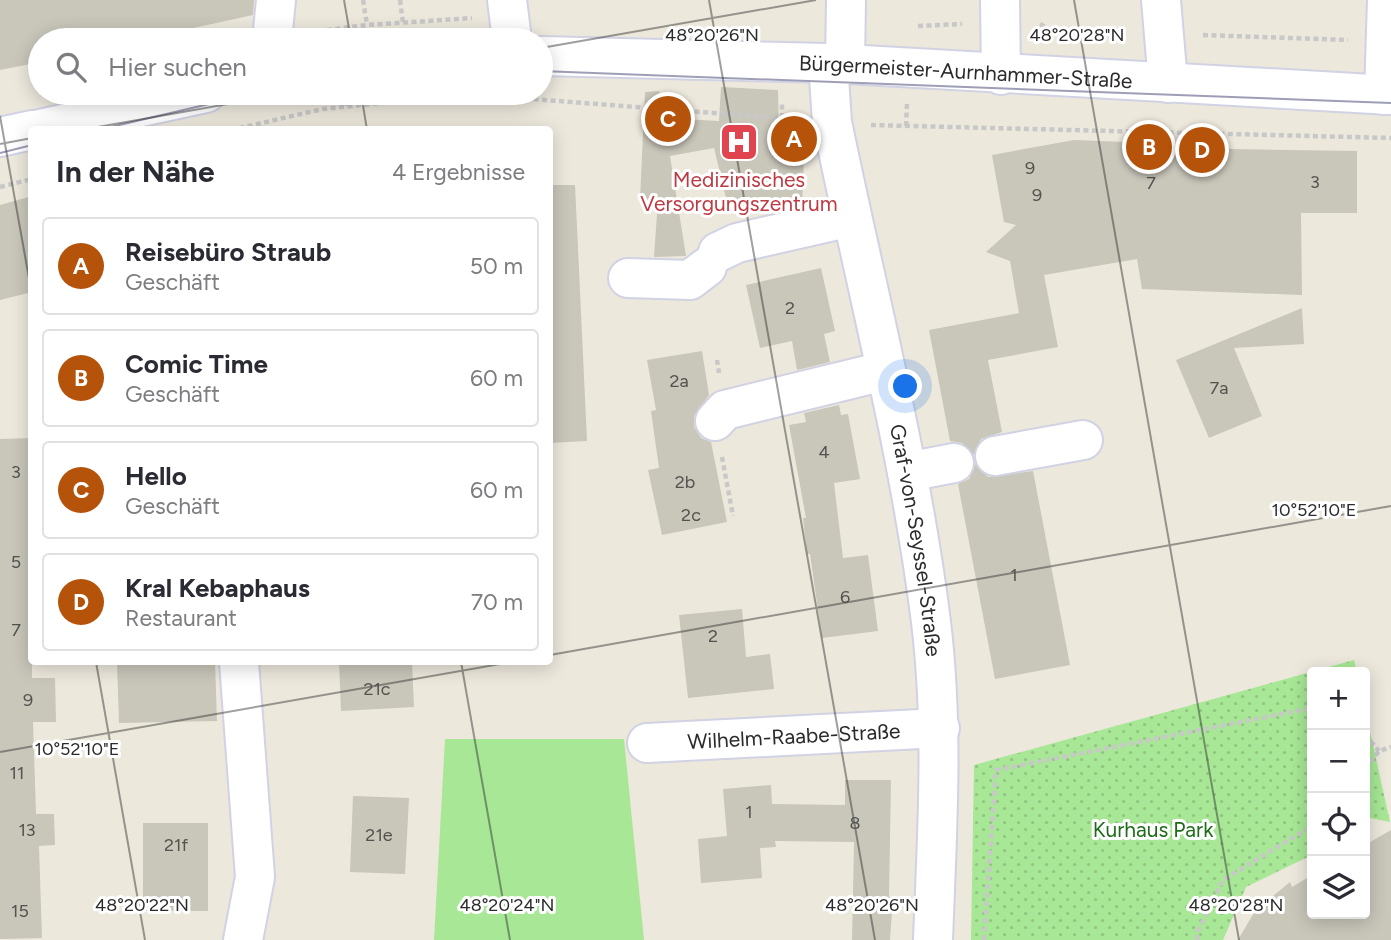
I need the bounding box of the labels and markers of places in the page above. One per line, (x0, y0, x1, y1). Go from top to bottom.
pin: C (645, 93, 691, 145)
pin: A (771, 113, 817, 165)
hospital icon: Medizinisches Versorgungszentrum (718, 121, 760, 163)
pin: B (1126, 121, 1172, 173)
pin: D (1179, 124, 1225, 176)
place label: Medizinisches Versorgungszentrum (640, 167, 838, 216)

